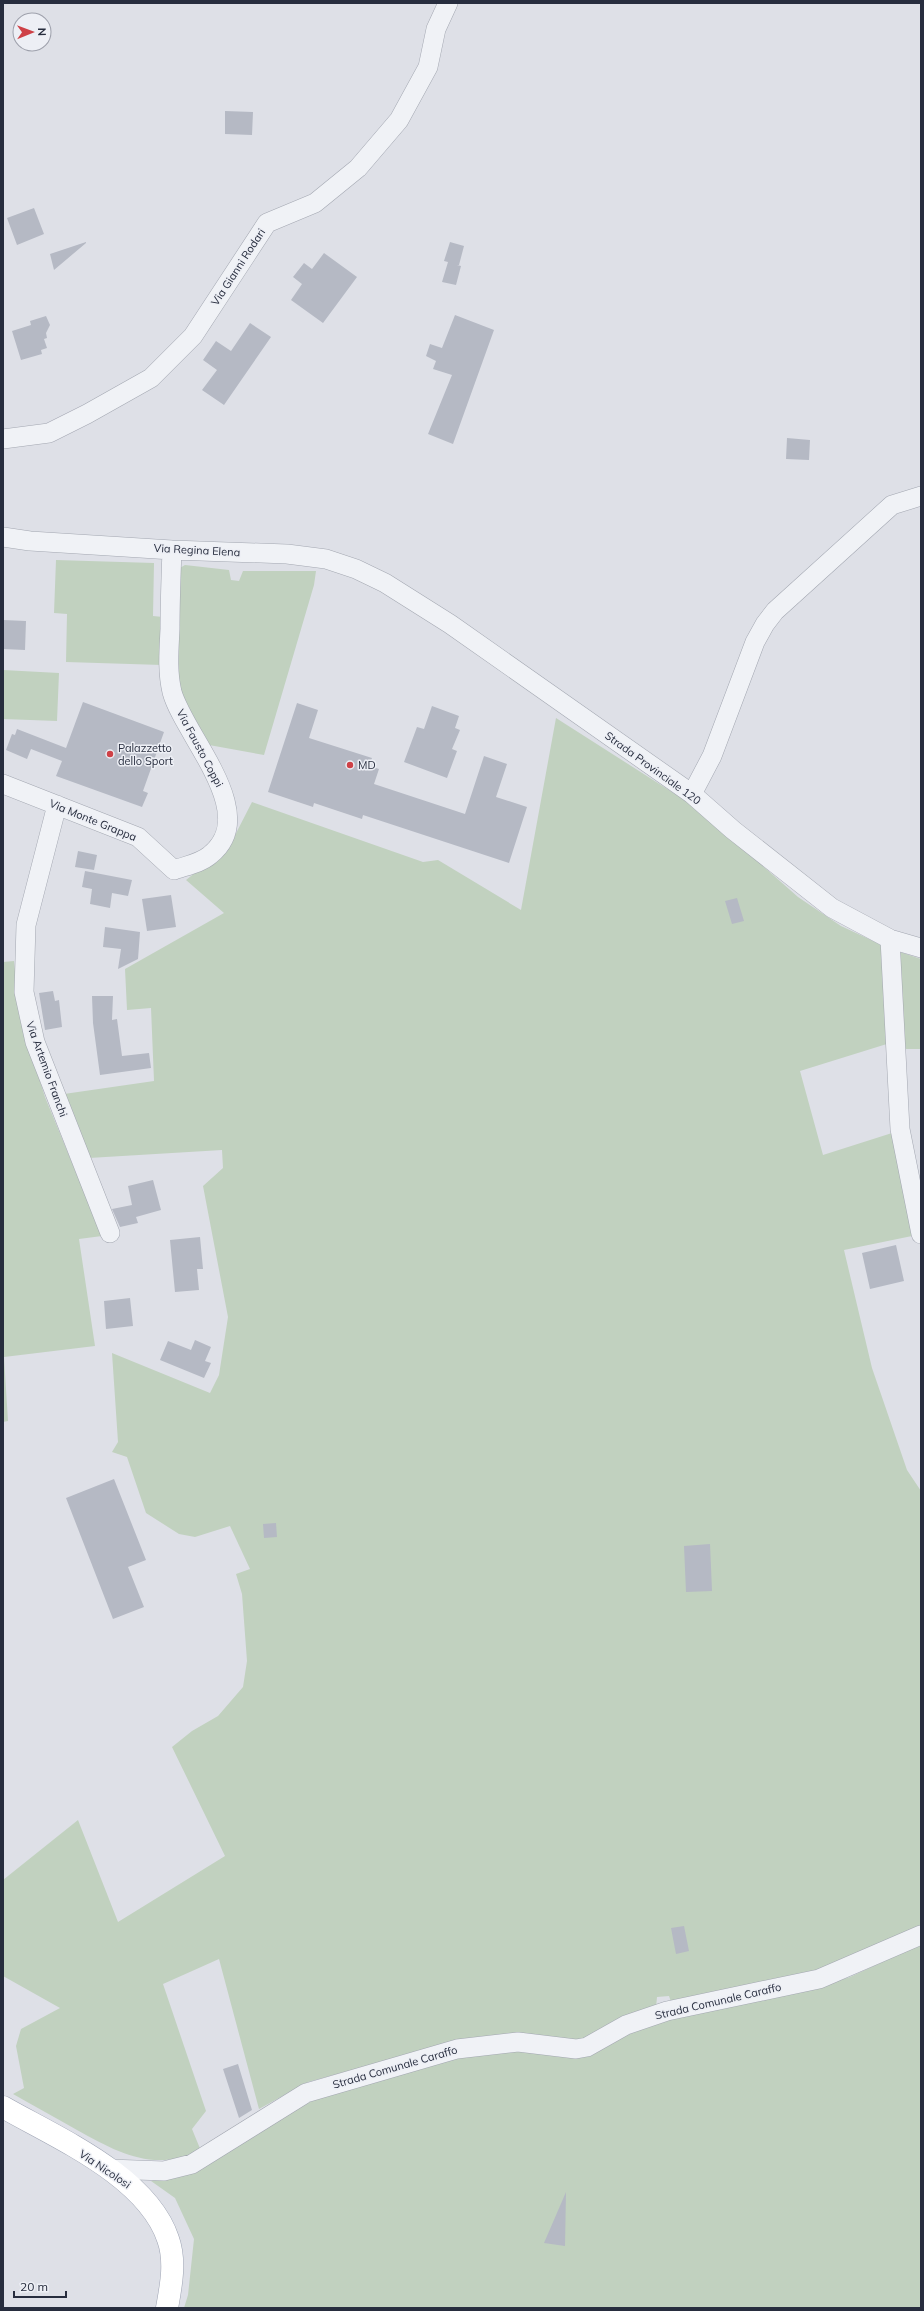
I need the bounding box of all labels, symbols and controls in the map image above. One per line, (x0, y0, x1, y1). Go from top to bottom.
north arrow (12, 12, 52, 52)
text: N (35, 28, 49, 36)
street label: Via Gianni Rodari (208, 226, 268, 308)
street label: Via Regina Elena (153, 541, 241, 559)
street label: Via Fausto Coppi (174, 707, 226, 789)
street label: Strada Provinciale 120 (602, 728, 704, 808)
place label: Palazzetto dello Sport (118, 741, 173, 768)
marker: Palazzetto dello Sport (105, 749, 115, 759)
place label: MD (358, 758, 376, 772)
marker: MD (345, 760, 355, 770)
street label: Via Monte Grappa (47, 796, 139, 844)
street label: Via Artemio Franchi (23, 1019, 71, 1119)
street label: Strada Comunale Caraffo (654, 1980, 782, 2022)
street label: Strada Comunale Caraffo (331, 2042, 459, 2092)
street label: Via Nicolosi (77, 2147, 133, 2191)
scale bar (14, 2273, 66, 2299)
text: 20 m (20, 2279, 48, 2294)

